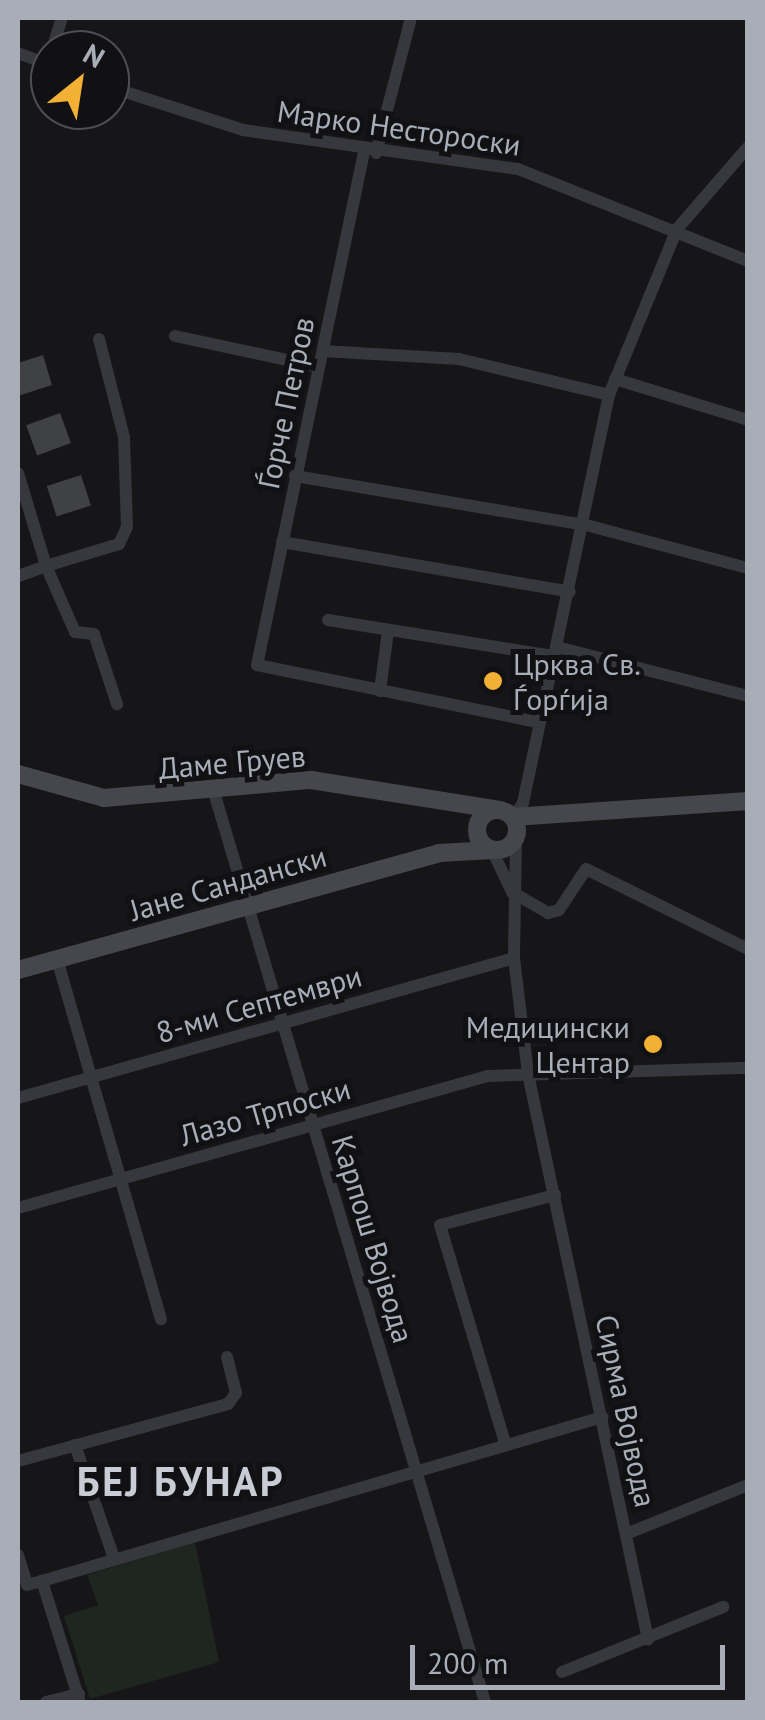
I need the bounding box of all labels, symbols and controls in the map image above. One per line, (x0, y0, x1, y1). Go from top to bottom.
north arrow (30, 30, 130, 130)
text: N (77, 35, 111, 76)
street label: Марко Нестороски (275, 93, 523, 163)
street label: Ѓорче Петров (250, 314, 322, 492)
place label: Црква Св. Ѓoрѓијa (513, 646, 641, 716)
marker: Црква Св. Ѓoрѓијa (482, 670, 504, 692)
street label: Даме Груев (157, 738, 307, 786)
street label: Јане Сандански (126, 838, 330, 928)
street label: 8-ми Септември (152, 957, 366, 1051)
place label: Медицински Центар (466, 1009, 630, 1080)
marker: Медицински Центар (640, 1031, 666, 1057)
street label: Лазо Трпоски (175, 1070, 355, 1154)
street label: Карпош Војвода (324, 1131, 422, 1347)
street label: Сирма Војвода (588, 1312, 664, 1510)
district label: БЕЈ БУНАР (77, 1457, 285, 1505)
scale bar (415, 1625, 730, 1687)
text: 200 m (427, 1643, 508, 1682)

